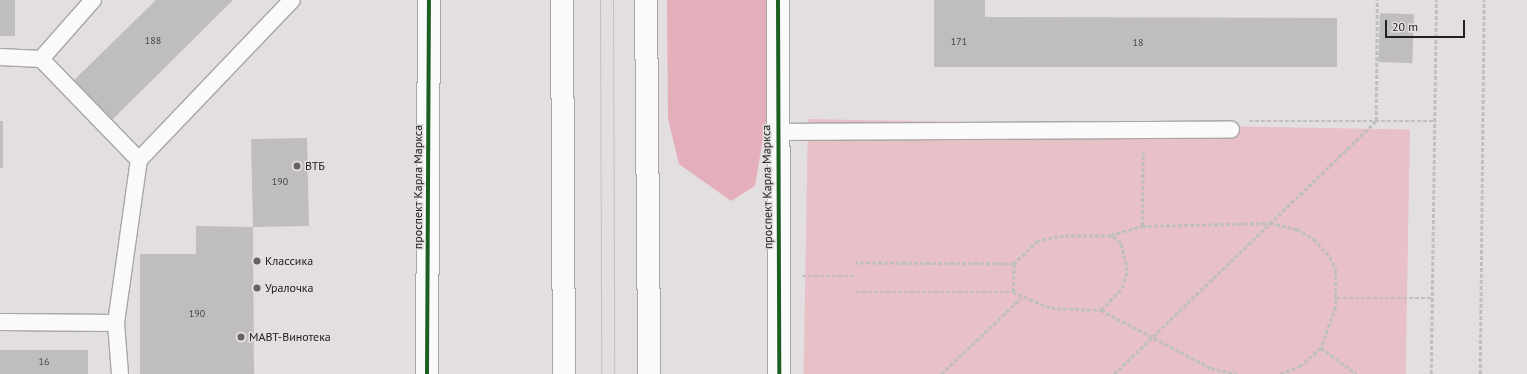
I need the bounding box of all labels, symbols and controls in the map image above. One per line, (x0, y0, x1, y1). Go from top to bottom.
scale bar (1387, 12, 1467, 38)
text: 20 m (1392, 19, 1418, 34)
house number: 188 (145, 35, 161, 47)
house number: 171 (951, 36, 967, 48)
house number: 18 (1133, 37, 1143, 49)
street label: проспект Карла Маркса (759, 124, 775, 250)
street label: проспект Карла Маркса (411, 125, 425, 249)
place label: ВТБ (305, 159, 325, 173)
marker: ВТБ (292, 161, 302, 171)
house number: 190 (272, 176, 288, 188)
place label: Классика (265, 254, 313, 268)
marker: Классика (252, 256, 262, 266)
place label: Уралочка (265, 281, 313, 295)
marker: Уралочка (252, 283, 262, 293)
house number: 190 (189, 308, 205, 320)
place label: МАВТ-Винотека (249, 330, 331, 344)
marker: МАВТ-Винотека (236, 332, 246, 342)
house number: 16 (39, 356, 49, 368)

